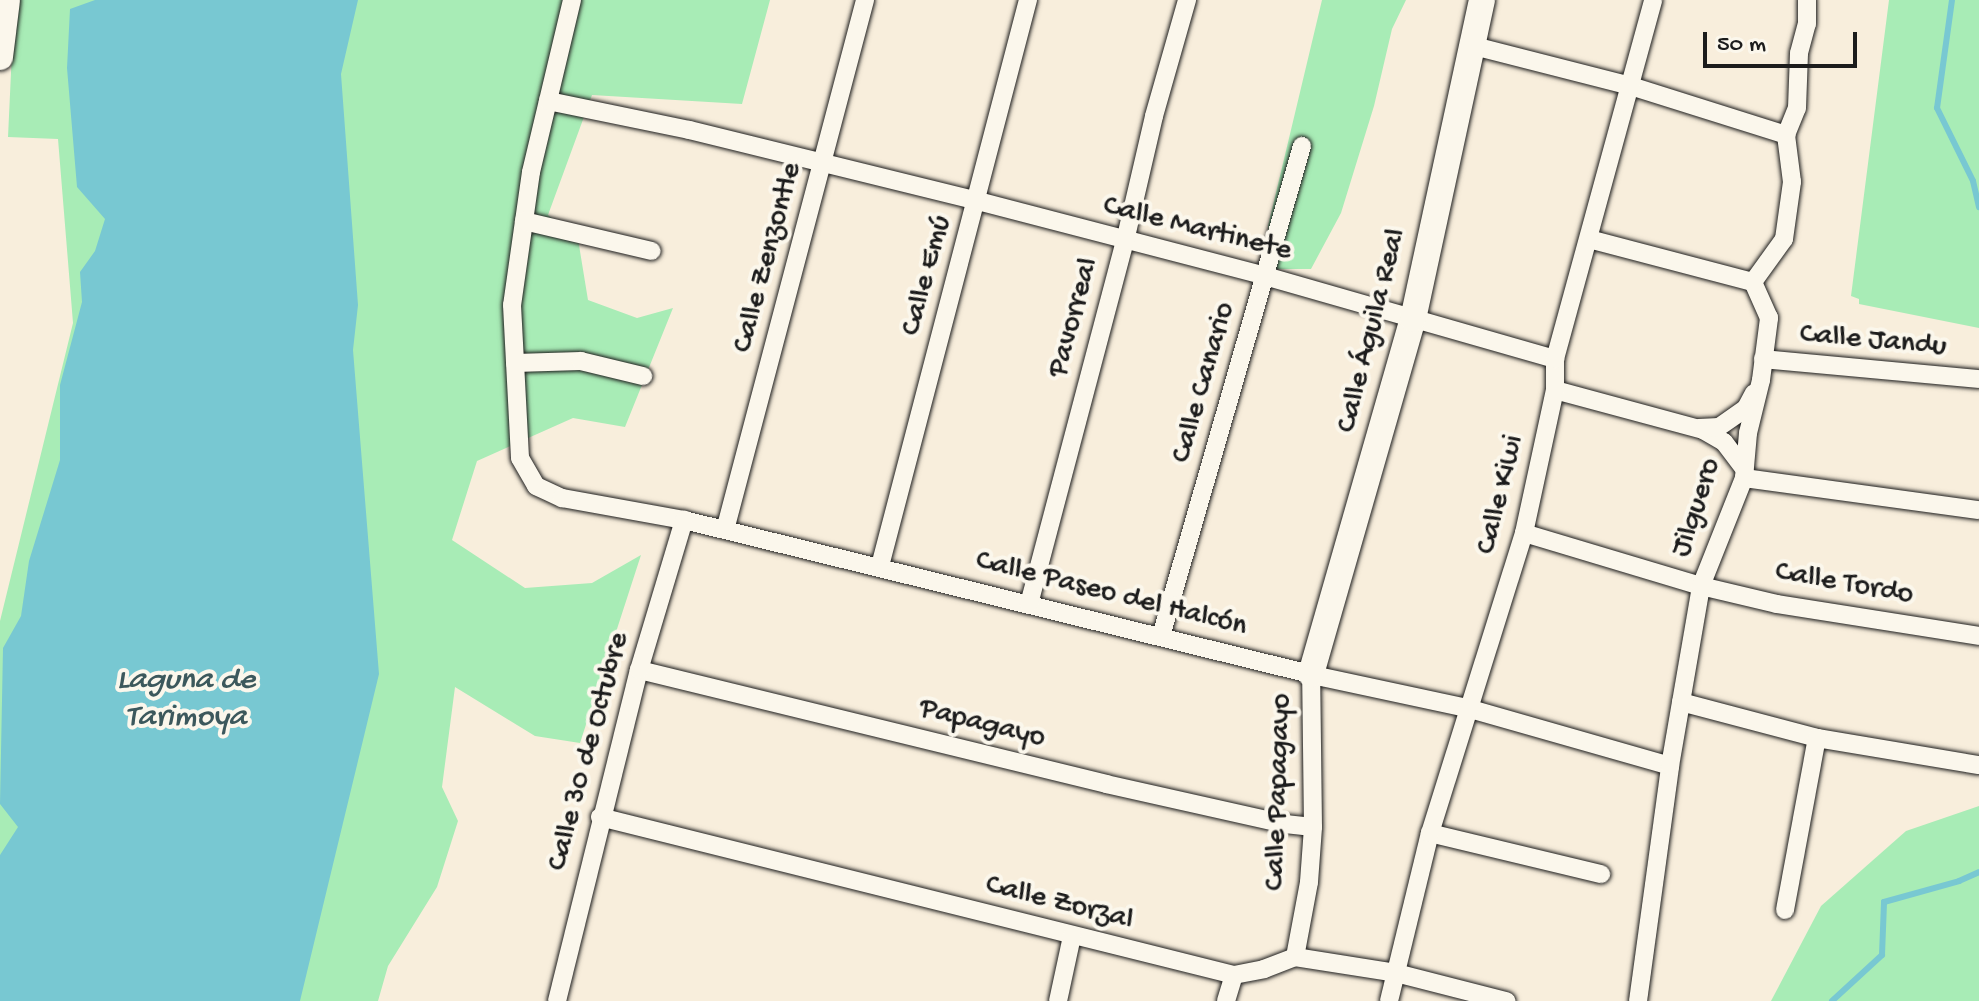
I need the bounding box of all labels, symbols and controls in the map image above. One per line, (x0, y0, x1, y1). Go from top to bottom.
scale bar (1707, 16, 1861, 66)
text: 50 m (1717, 31, 1766, 60)
street label: Calle Zenzontle (726, 159, 812, 357)
street label: Calle Martinete (1099, 189, 1295, 271)
street label: Calle Emú (895, 212, 961, 340)
street label: Calle Águila Real (1330, 225, 1416, 437)
street label: Pavorreal (1042, 254, 1108, 382)
street label: Calle Canario (1165, 299, 1245, 467)
street label: Calle Jandu (1798, 318, 1948, 366)
street label: Calle Kiwi (1470, 432, 1534, 558)
street label: Jilguero (1665, 454, 1731, 562)
street label: Calle Paseo del Halcón (972, 544, 1250, 646)
street label: Calle Tordo (1772, 555, 1916, 615)
street label: Calle 30 de Octubre (541, 629, 639, 875)
water label: Laguna de Tarimoya (117, 663, 255, 738)
street label: Papagayo (915, 692, 1049, 758)
street label: Calle Papagayo (1259, 693, 1301, 891)
street label: Calle Zorzal (981, 868, 1137, 940)

